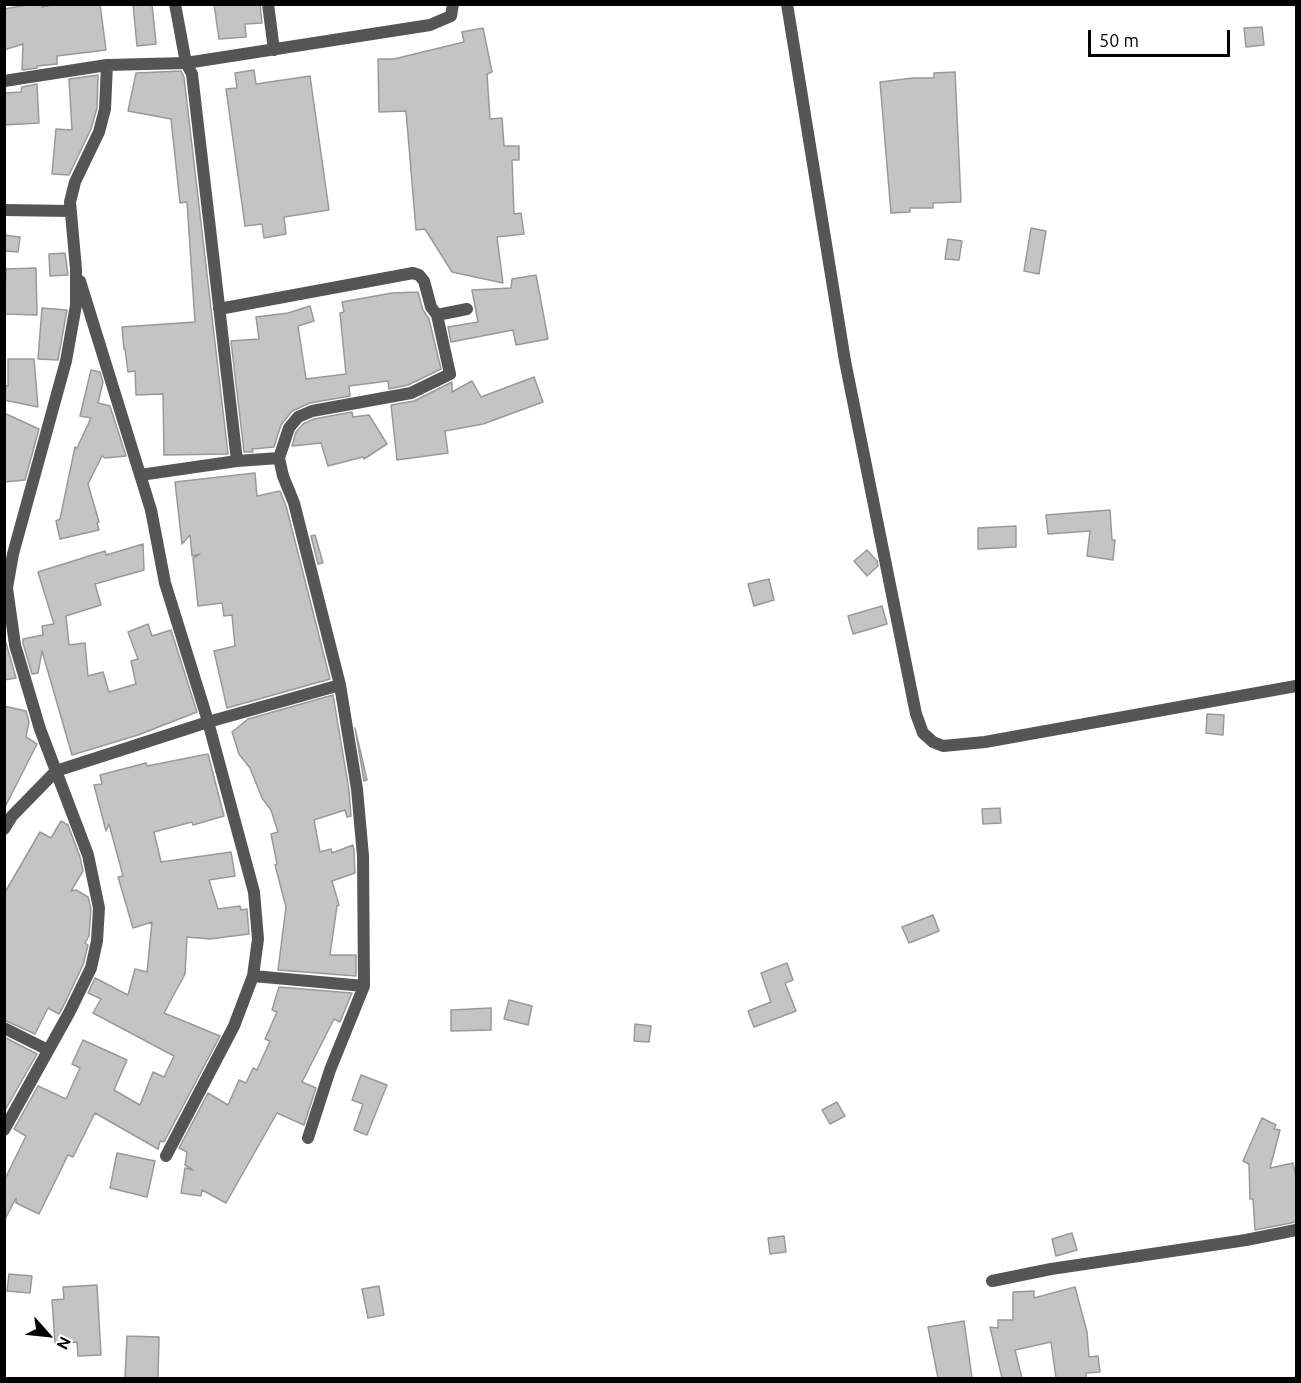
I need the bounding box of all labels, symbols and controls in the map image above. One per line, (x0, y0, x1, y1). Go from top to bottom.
scale bar (1091, 18, 1234, 56)
text: 50 m (1099, 30, 1139, 50)
north arrow (18, 1305, 78, 1365)
text: N (53, 1334, 75, 1353)

